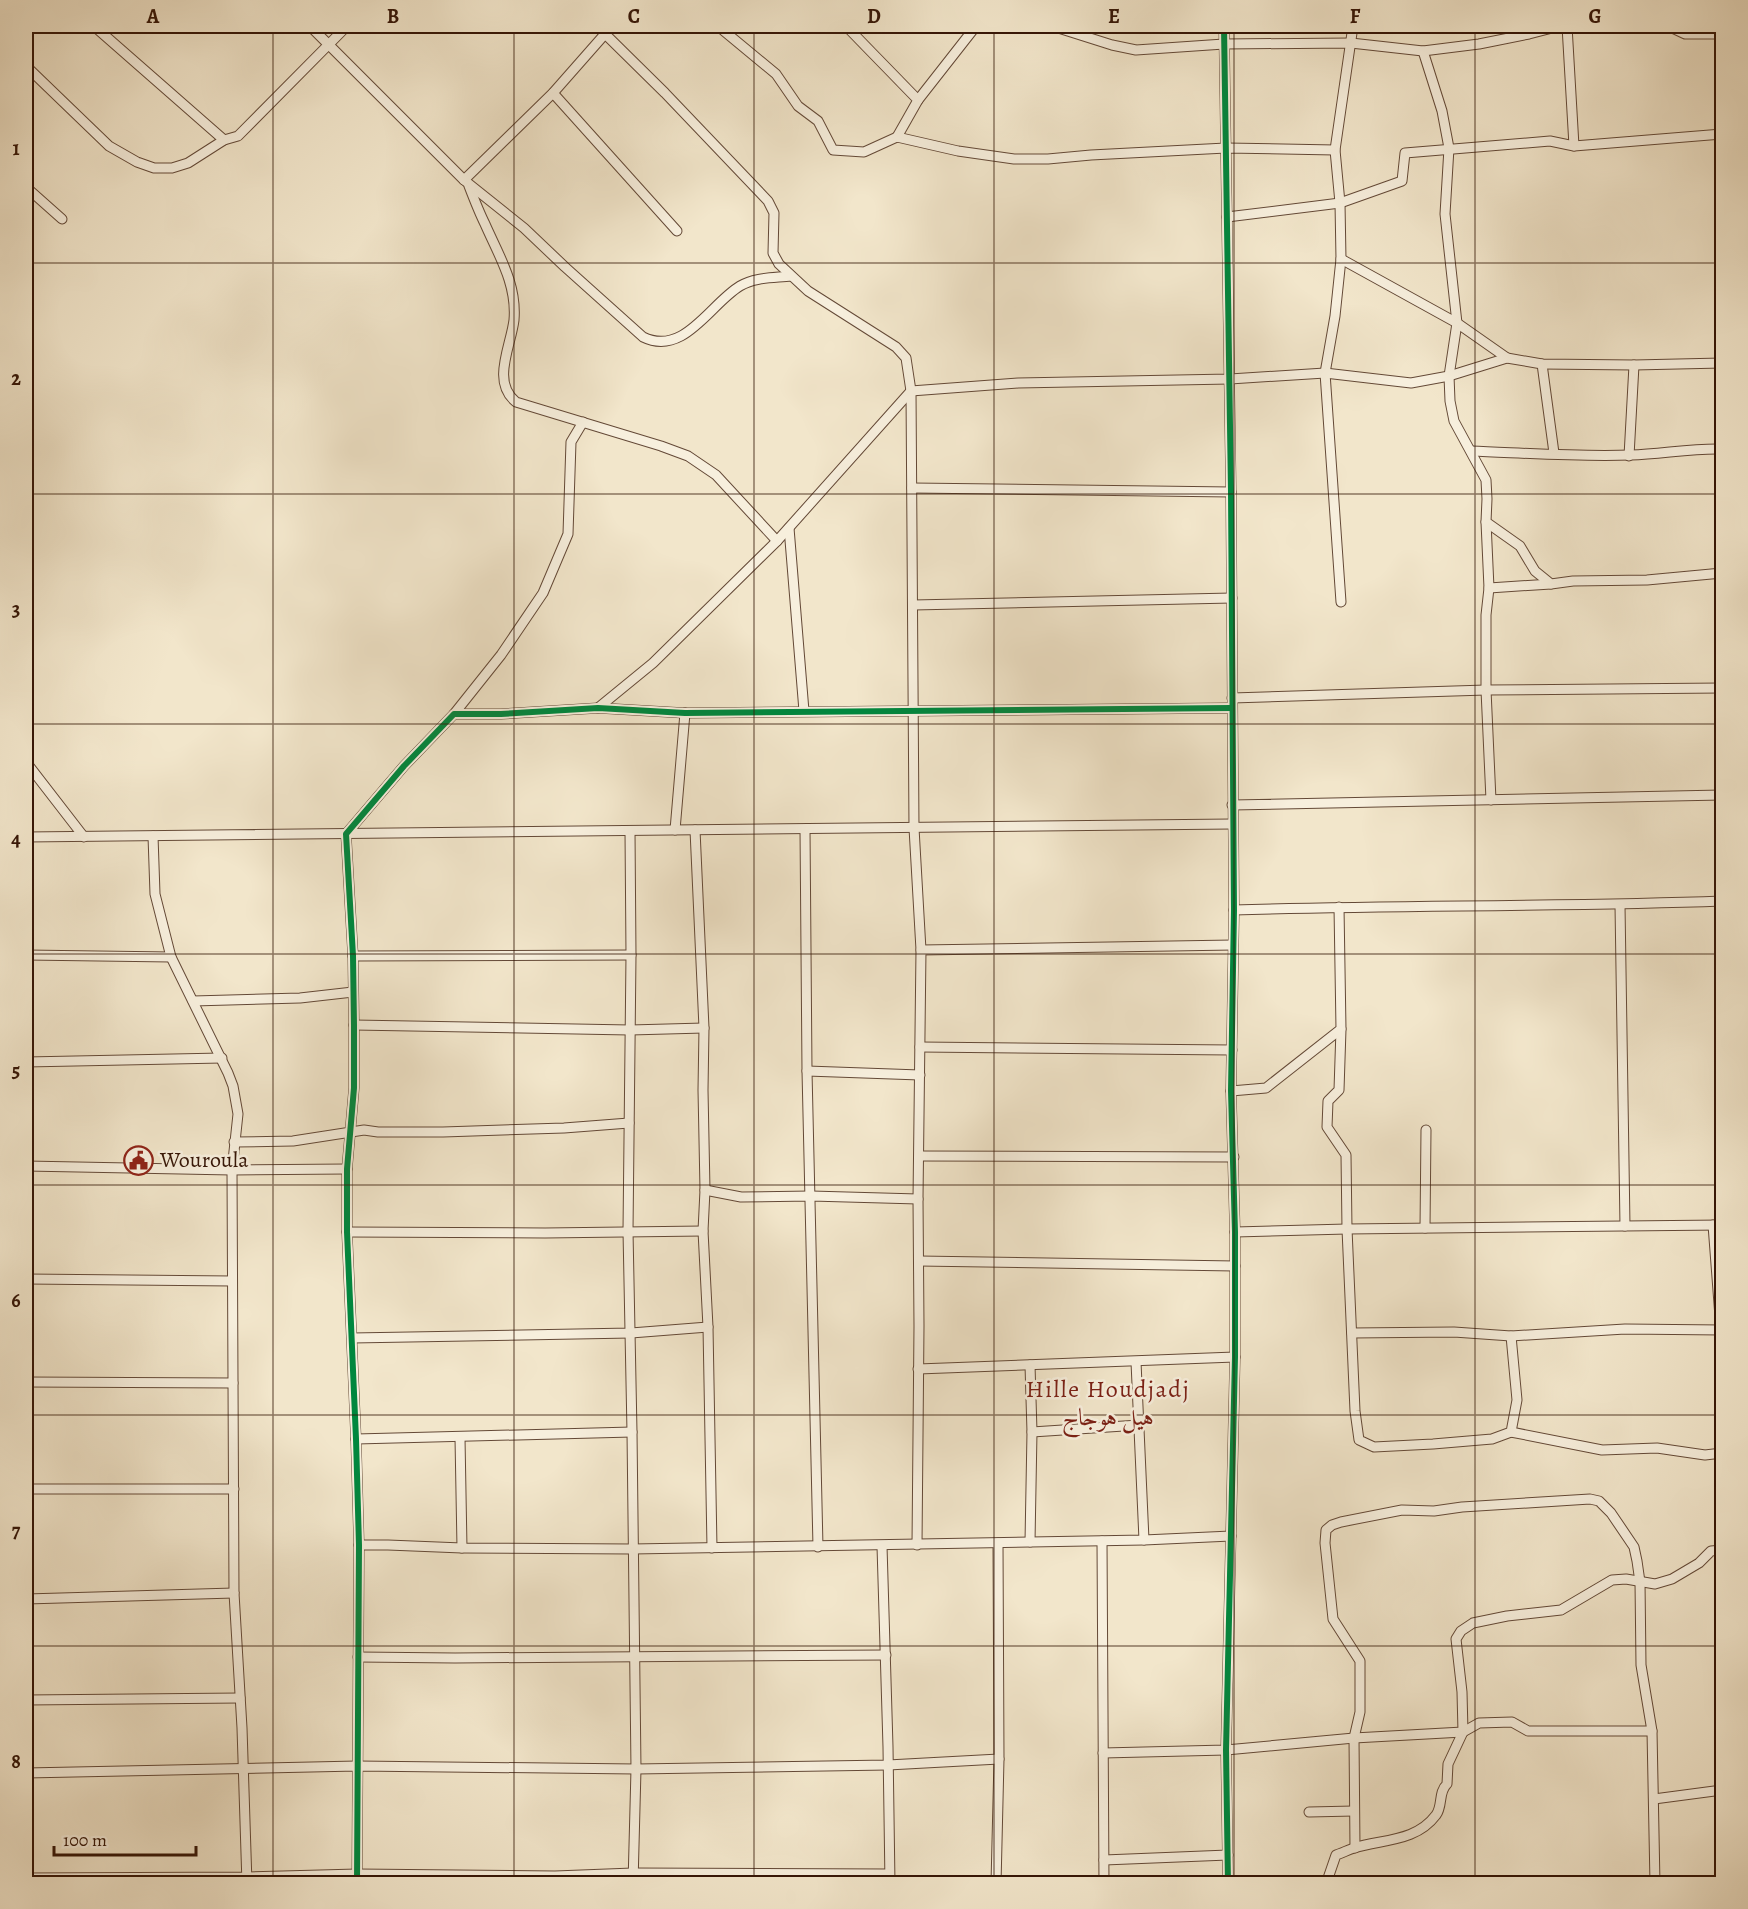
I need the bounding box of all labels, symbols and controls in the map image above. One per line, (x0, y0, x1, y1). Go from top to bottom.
text: A (146, 3, 160, 30)
text: B (387, 3, 399, 30)
text: C (628, 3, 640, 30)
text: D (867, 3, 881, 30)
text: E (1108, 3, 1120, 30)
text: F (1350, 3, 1361, 30)
text: G (1588, 3, 1602, 30)
text: 1 (12, 135, 20, 162)
text: 2 (11, 365, 21, 392)
text: 3 (12, 596, 20, 623)
text: 4 (11, 826, 21, 853)
text: 5 (12, 1057, 20, 1084)
public building icon: Wouroula (123, 1144, 155, 1176)
place label: Wouroula (159, 1145, 249, 1175)
text: 6 (11, 1287, 21, 1314)
district label: Hille Houdjadj هيل هوجاج (1026, 1373, 1190, 1438)
text: 7 (12, 1517, 21, 1544)
text: 8 (11, 1748, 21, 1775)
scale bar (54, 1819, 196, 1857)
text: 100 m (63, 1828, 107, 1852)

